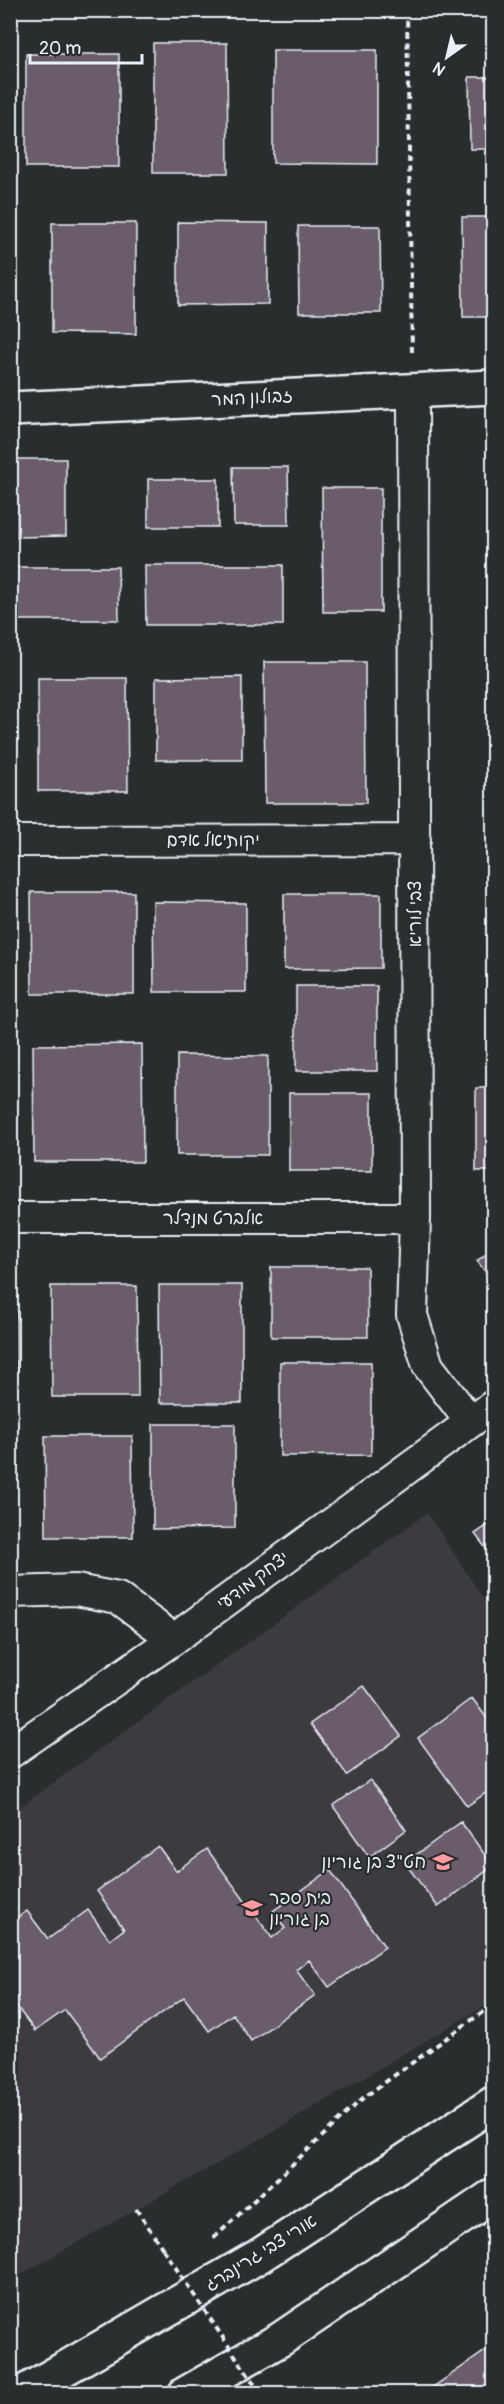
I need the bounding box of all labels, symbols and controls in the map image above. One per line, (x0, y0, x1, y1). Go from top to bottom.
scale bar (30, 27, 142, 65)
north arrow (417, 27, 477, 87)
text: 20 m (39, 37, 81, 60)
text: N (429, 57, 449, 80)
street label: זבולון המר (211, 384, 293, 412)
street label: יקותיאל אדם (166, 829, 260, 852)
street label: צבי לוריא (404, 880, 427, 948)
street label: אלברט מנדלר (163, 1207, 263, 1230)
street label: יצחק מודעי (212, 1546, 294, 1616)
school or university icon: חט"צ בן גוריון (431, 1850, 455, 1874)
place label: חט"צ בן גוריון (321, 1851, 426, 1874)
place label: בית ספר בן גוריון (269, 1887, 331, 1931)
school or university icon: בית ספר בן גוריון (240, 1896, 264, 1920)
street label: אורי צבי גרינברג (201, 2210, 321, 2296)

